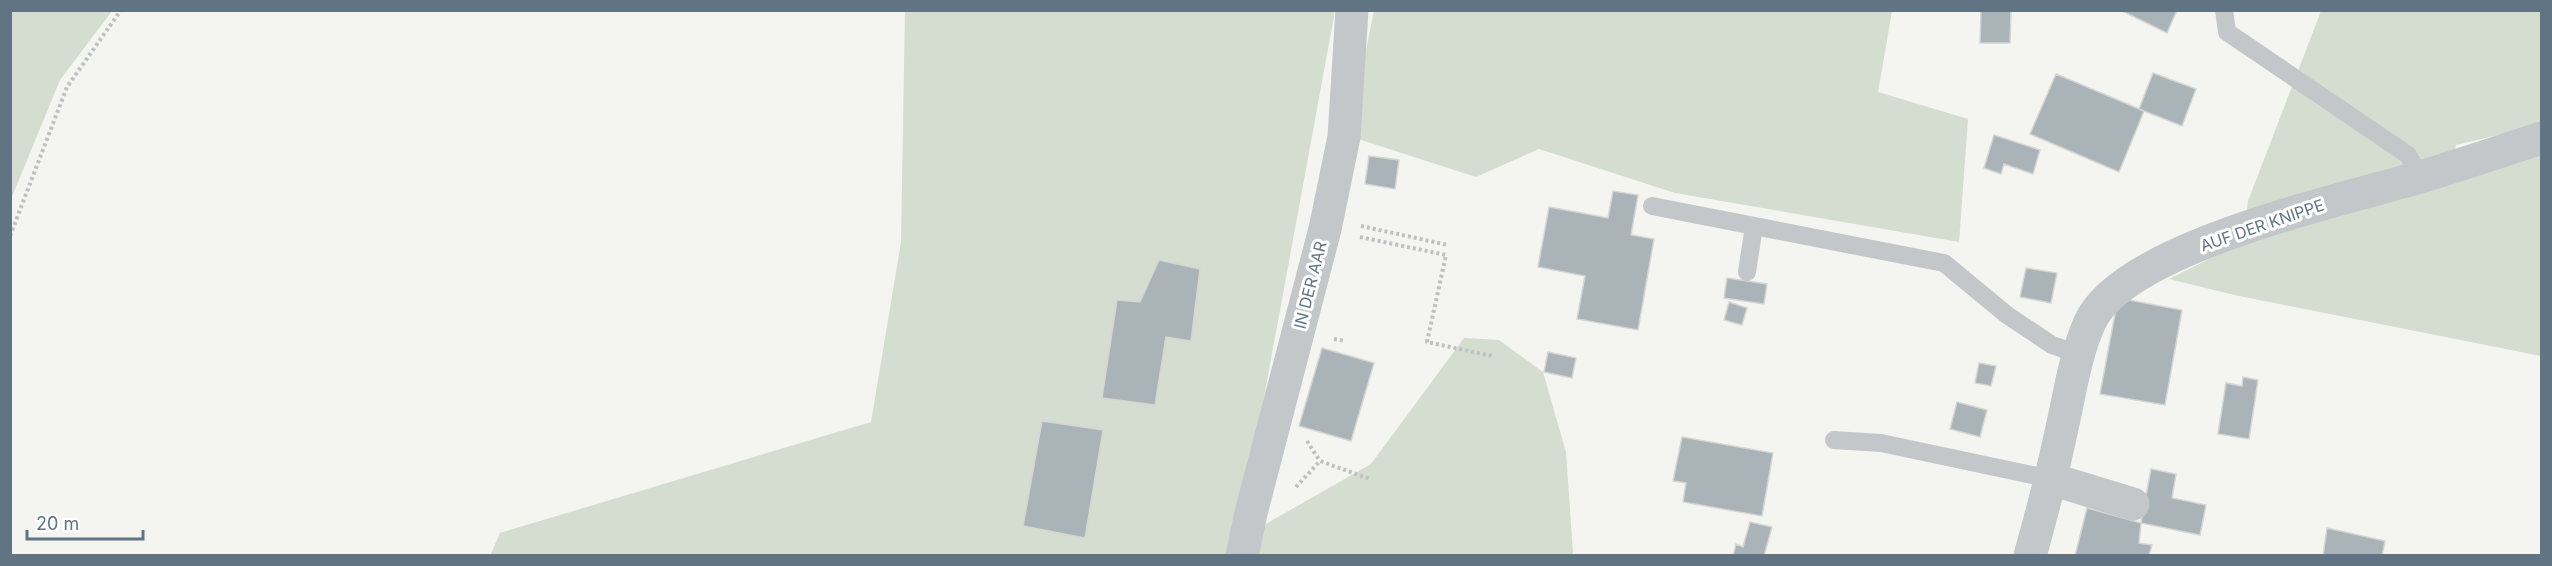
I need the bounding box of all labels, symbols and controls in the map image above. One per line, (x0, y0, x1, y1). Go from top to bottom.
street label: AUF DER KNIPPE (2197, 194, 2327, 256)
street label: IN DER AAR (1289, 239, 1331, 331)
scale bar (27, 503, 142, 541)
text: 20 m (36, 513, 79, 534)

